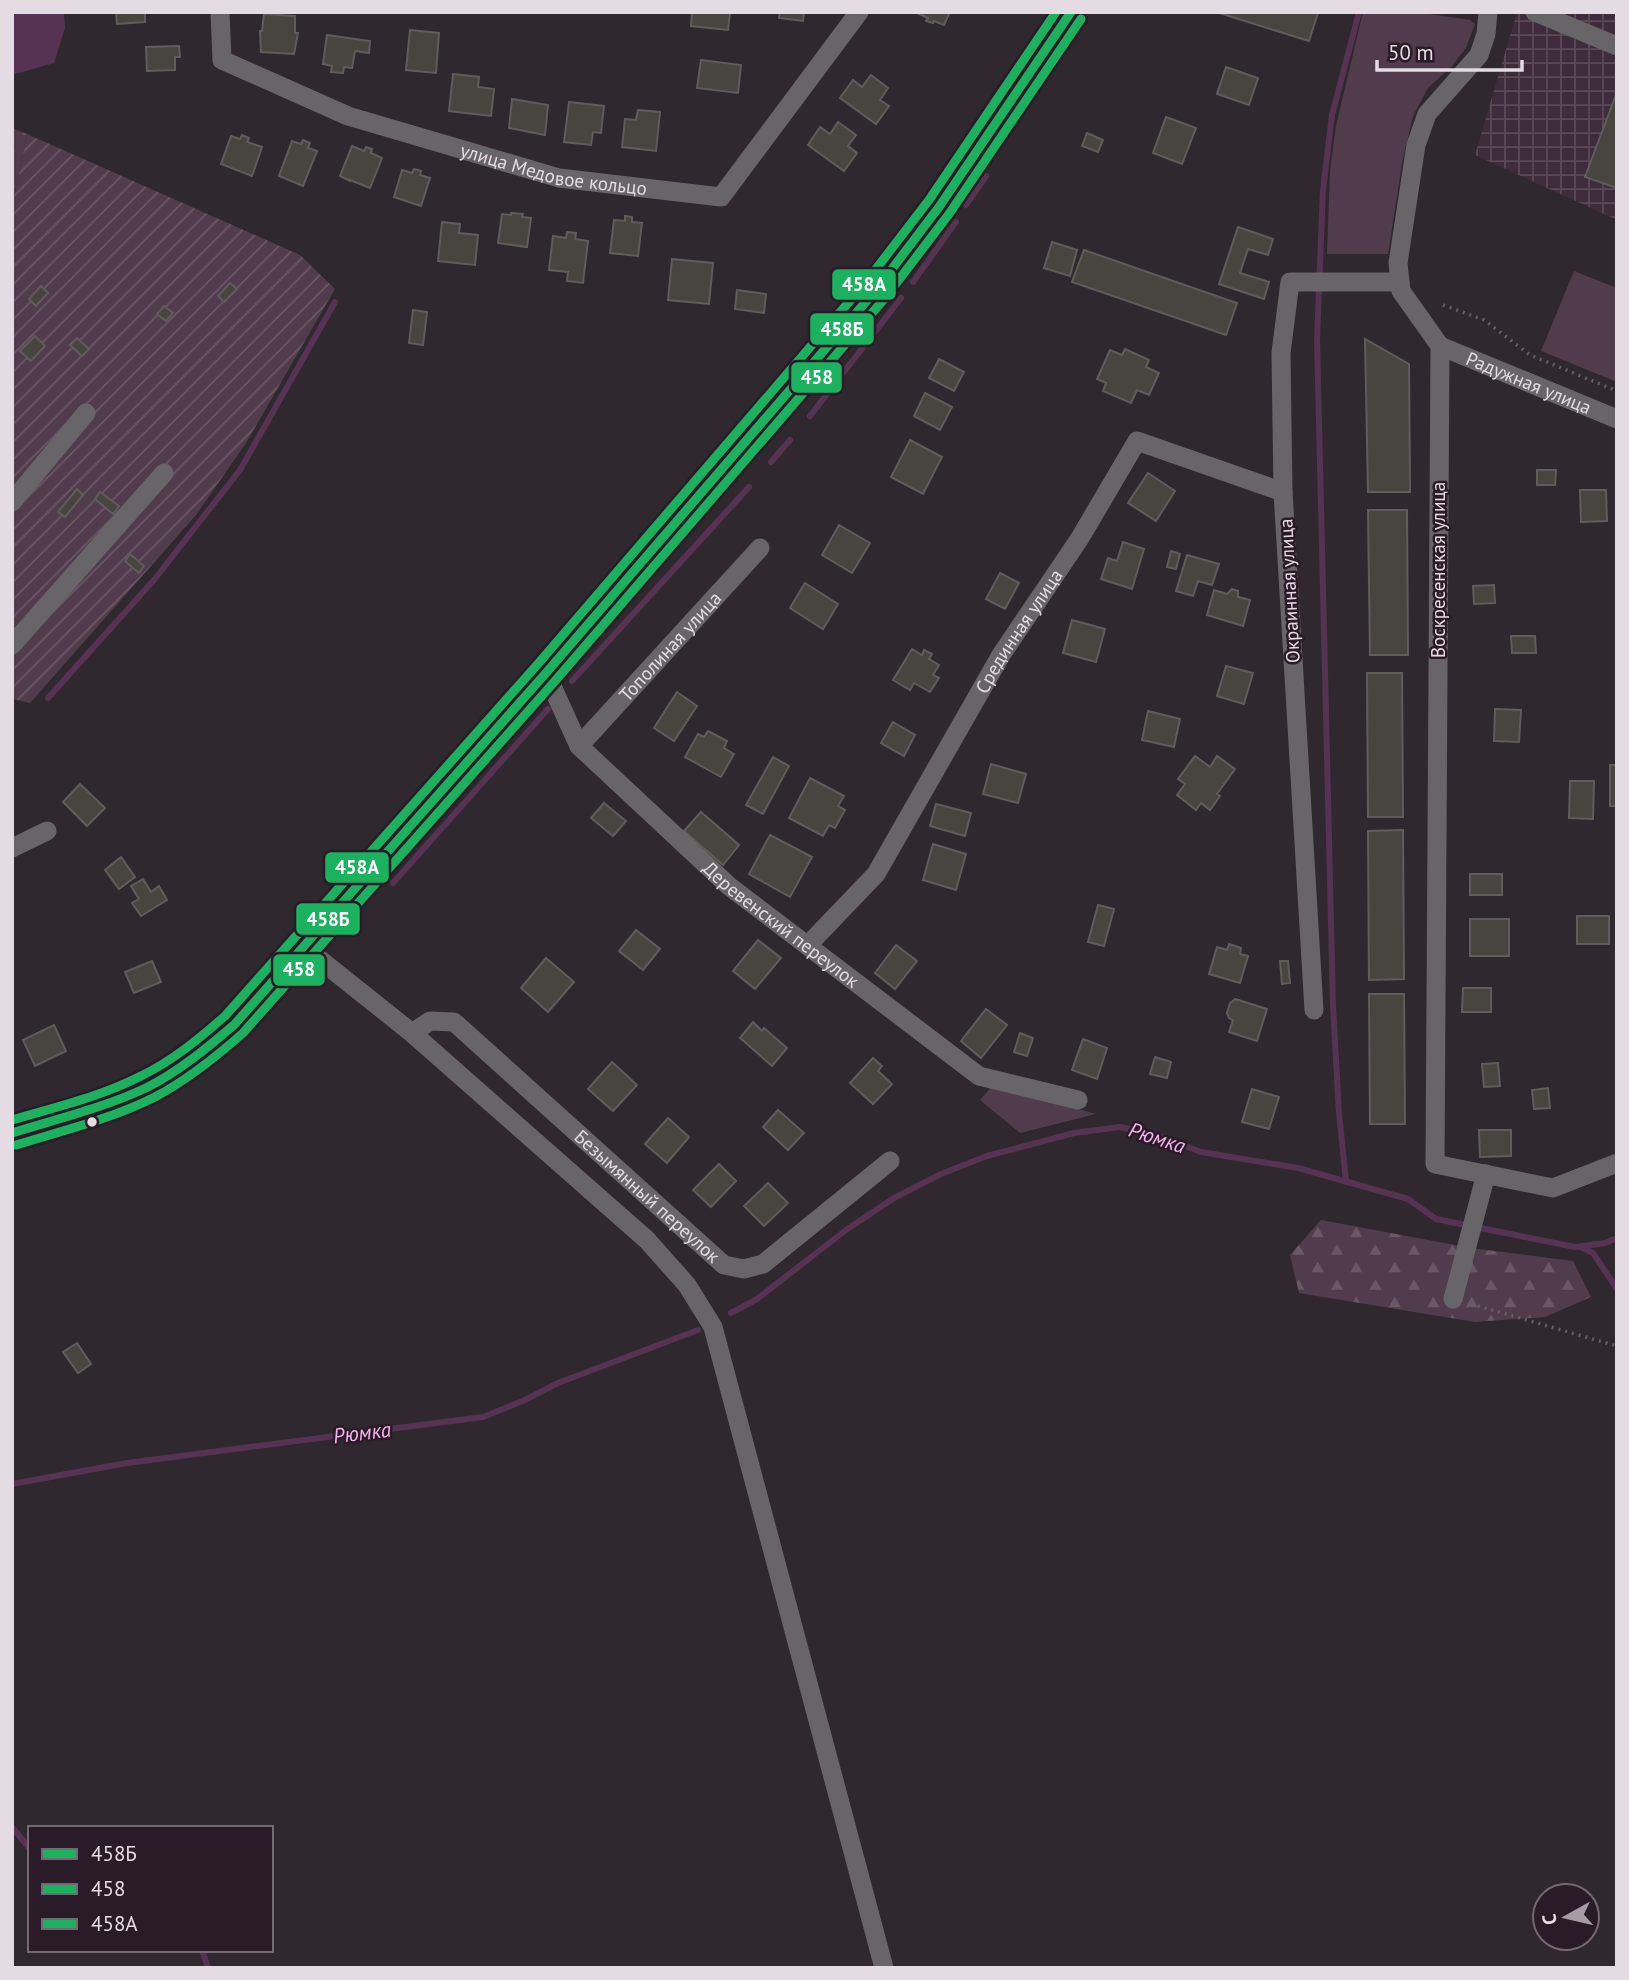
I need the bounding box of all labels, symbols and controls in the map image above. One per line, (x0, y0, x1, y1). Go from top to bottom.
scale bar (1377, 28, 1522, 72)
text: 50 m (1388, 39, 1434, 66)
street label: улица Медовое кольцо (458, 138, 648, 200)
line badge: 458А (831, 268, 897, 301)
text: 458А (842, 272, 886, 296)
line badge: 458Б (809, 312, 875, 346)
text: 458Б (820, 317, 864, 341)
street label: Радужная улица (1463, 346, 1595, 419)
line badge: 458 (790, 361, 843, 394)
text: 458 (801, 365, 833, 389)
street label: Воскресенская улица (1426, 482, 1450, 658)
street label: Окраинная улица (1273, 518, 1305, 664)
street label: Срединная улица (970, 564, 1068, 698)
street label: Тополиная улица (614, 586, 726, 706)
line badge: 458А (324, 851, 390, 884)
text: 458А (335, 855, 379, 879)
street label: Деревенский переулок (698, 856, 864, 993)
line badge: 458Б (295, 902, 361, 936)
text: 458Б (306, 907, 350, 931)
line badge: 458 (272, 953, 326, 987)
text: 458 (283, 957, 315, 981)
unlabelled marker (85, 1115, 99, 1129)
water label: Рюмка (1125, 1116, 1190, 1160)
street label: Безымянный переулок (570, 1124, 725, 1268)
water label: Рюмка (332, 1415, 393, 1449)
legend (28, 1826, 273, 1952)
text: 458Б (91, 1840, 137, 1867)
text: 458 (91, 1875, 125, 1902)
north arrow (1531, 1882, 1601, 1952)
text: 458А (91, 1910, 138, 1937)
text: С (1536, 1912, 1562, 1926)

